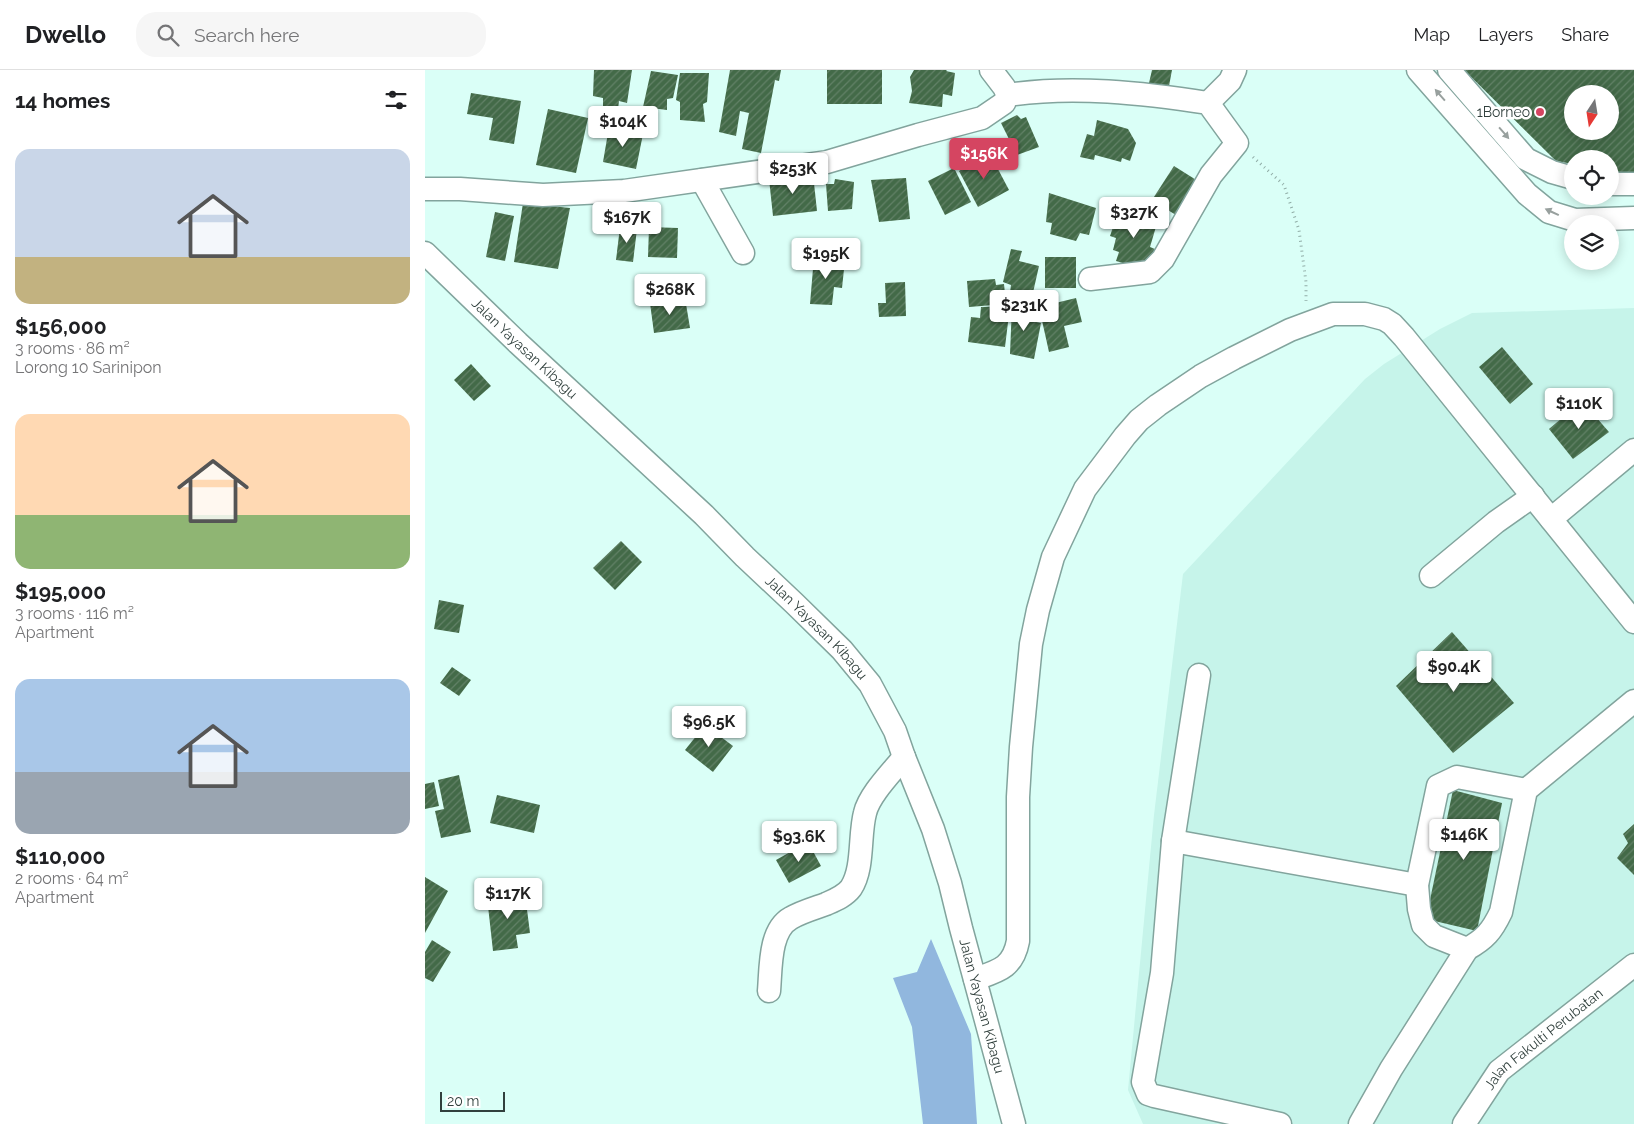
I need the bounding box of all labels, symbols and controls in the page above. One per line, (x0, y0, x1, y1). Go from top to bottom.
search box (136, 12, 486, 57)
text: Dwello (25, 20, 106, 49)
icon: search (154, 21, 182, 49)
text: Search here (194, 24, 300, 46)
text: Map (1414, 24, 1450, 45)
text: Layers (1478, 24, 1533, 45)
text: Share (1561, 24, 1609, 45)
north arrow (1564, 85, 1619, 140)
map controls (1564, 85, 1619, 270)
icon: filters (382, 86, 410, 114)
text: 14 homes (15, 88, 110, 113)
one-way arrow (1435, 89, 1446, 102)
place label: 1Borneo (1477, 104, 1530, 120)
pin: $104K (588, 106, 658, 148)
marker: 1Borneo (1534, 106, 1546, 118)
text: $104K (599, 112, 647, 131)
one-way arrow (1499, 127, 1510, 140)
pin: $156K (949, 138, 1019, 180)
text: $156K (960, 144, 1008, 163)
button: locate (1564, 150, 1619, 205)
pin: $253K (758, 152, 828, 195)
text: $253K (769, 159, 817, 178)
icon: home (168, 181, 258, 271)
pin: $327K (1099, 196, 1169, 239)
pin: $167K (592, 202, 662, 244)
text: $327K (1110, 203, 1158, 222)
text: $167K (603, 208, 651, 227)
one-way arrow (1545, 208, 1559, 216)
button: layers (1564, 215, 1619, 270)
pin: $195K (791, 238, 861, 280)
text: $195K (802, 244, 850, 263)
pin: $268K (635, 274, 705, 316)
text: $268K (645, 280, 695, 299)
pin: $231K (989, 290, 1059, 332)
street label: Jalan Yayasan Kibagu (469, 295, 581, 402)
text: $231K (1001, 296, 1047, 315)
text: $156,000 (15, 314, 107, 339)
text: 3 rooms · 86 m² (15, 339, 130, 358)
text: Lorong 10 Sarinipon (15, 358, 162, 377)
pin: $110K (1544, 388, 1614, 430)
text: $110K (1556, 394, 1602, 413)
icon: home (168, 446, 258, 536)
street label: Jalan Yayasan Kibagu (762, 572, 871, 683)
text: $195,000 (15, 579, 106, 604)
text: 3 rooms · 116 m² (15, 604, 134, 623)
text: Apartment (15, 623, 94, 642)
pin: $90.4K (1413, 650, 1495, 693)
text: $90.4K (1428, 657, 1480, 676)
pin: $96.5K (668, 706, 750, 748)
icon: home (168, 711, 258, 801)
text: $96.5K (683, 712, 735, 731)
pin: $146K (1429, 818, 1499, 861)
pin: $93.6K (758, 820, 840, 863)
text: $146K (1440, 825, 1488, 844)
text: $93.6K (773, 827, 825, 846)
text: $110,000 (15, 844, 106, 869)
text: 2 rooms · 64 m² (15, 869, 129, 888)
pin: $117K (473, 878, 543, 920)
text: $117K (485, 884, 531, 903)
text: Apartment (15, 888, 94, 907)
street label: Jalan Yayasan Kibagu (956, 937, 1008, 1075)
street label: Jalan Fakulti Perubatan (1481, 985, 1606, 1093)
scale bar (440, 1089, 505, 1112)
text: 20 m (447, 1093, 479, 1109)

